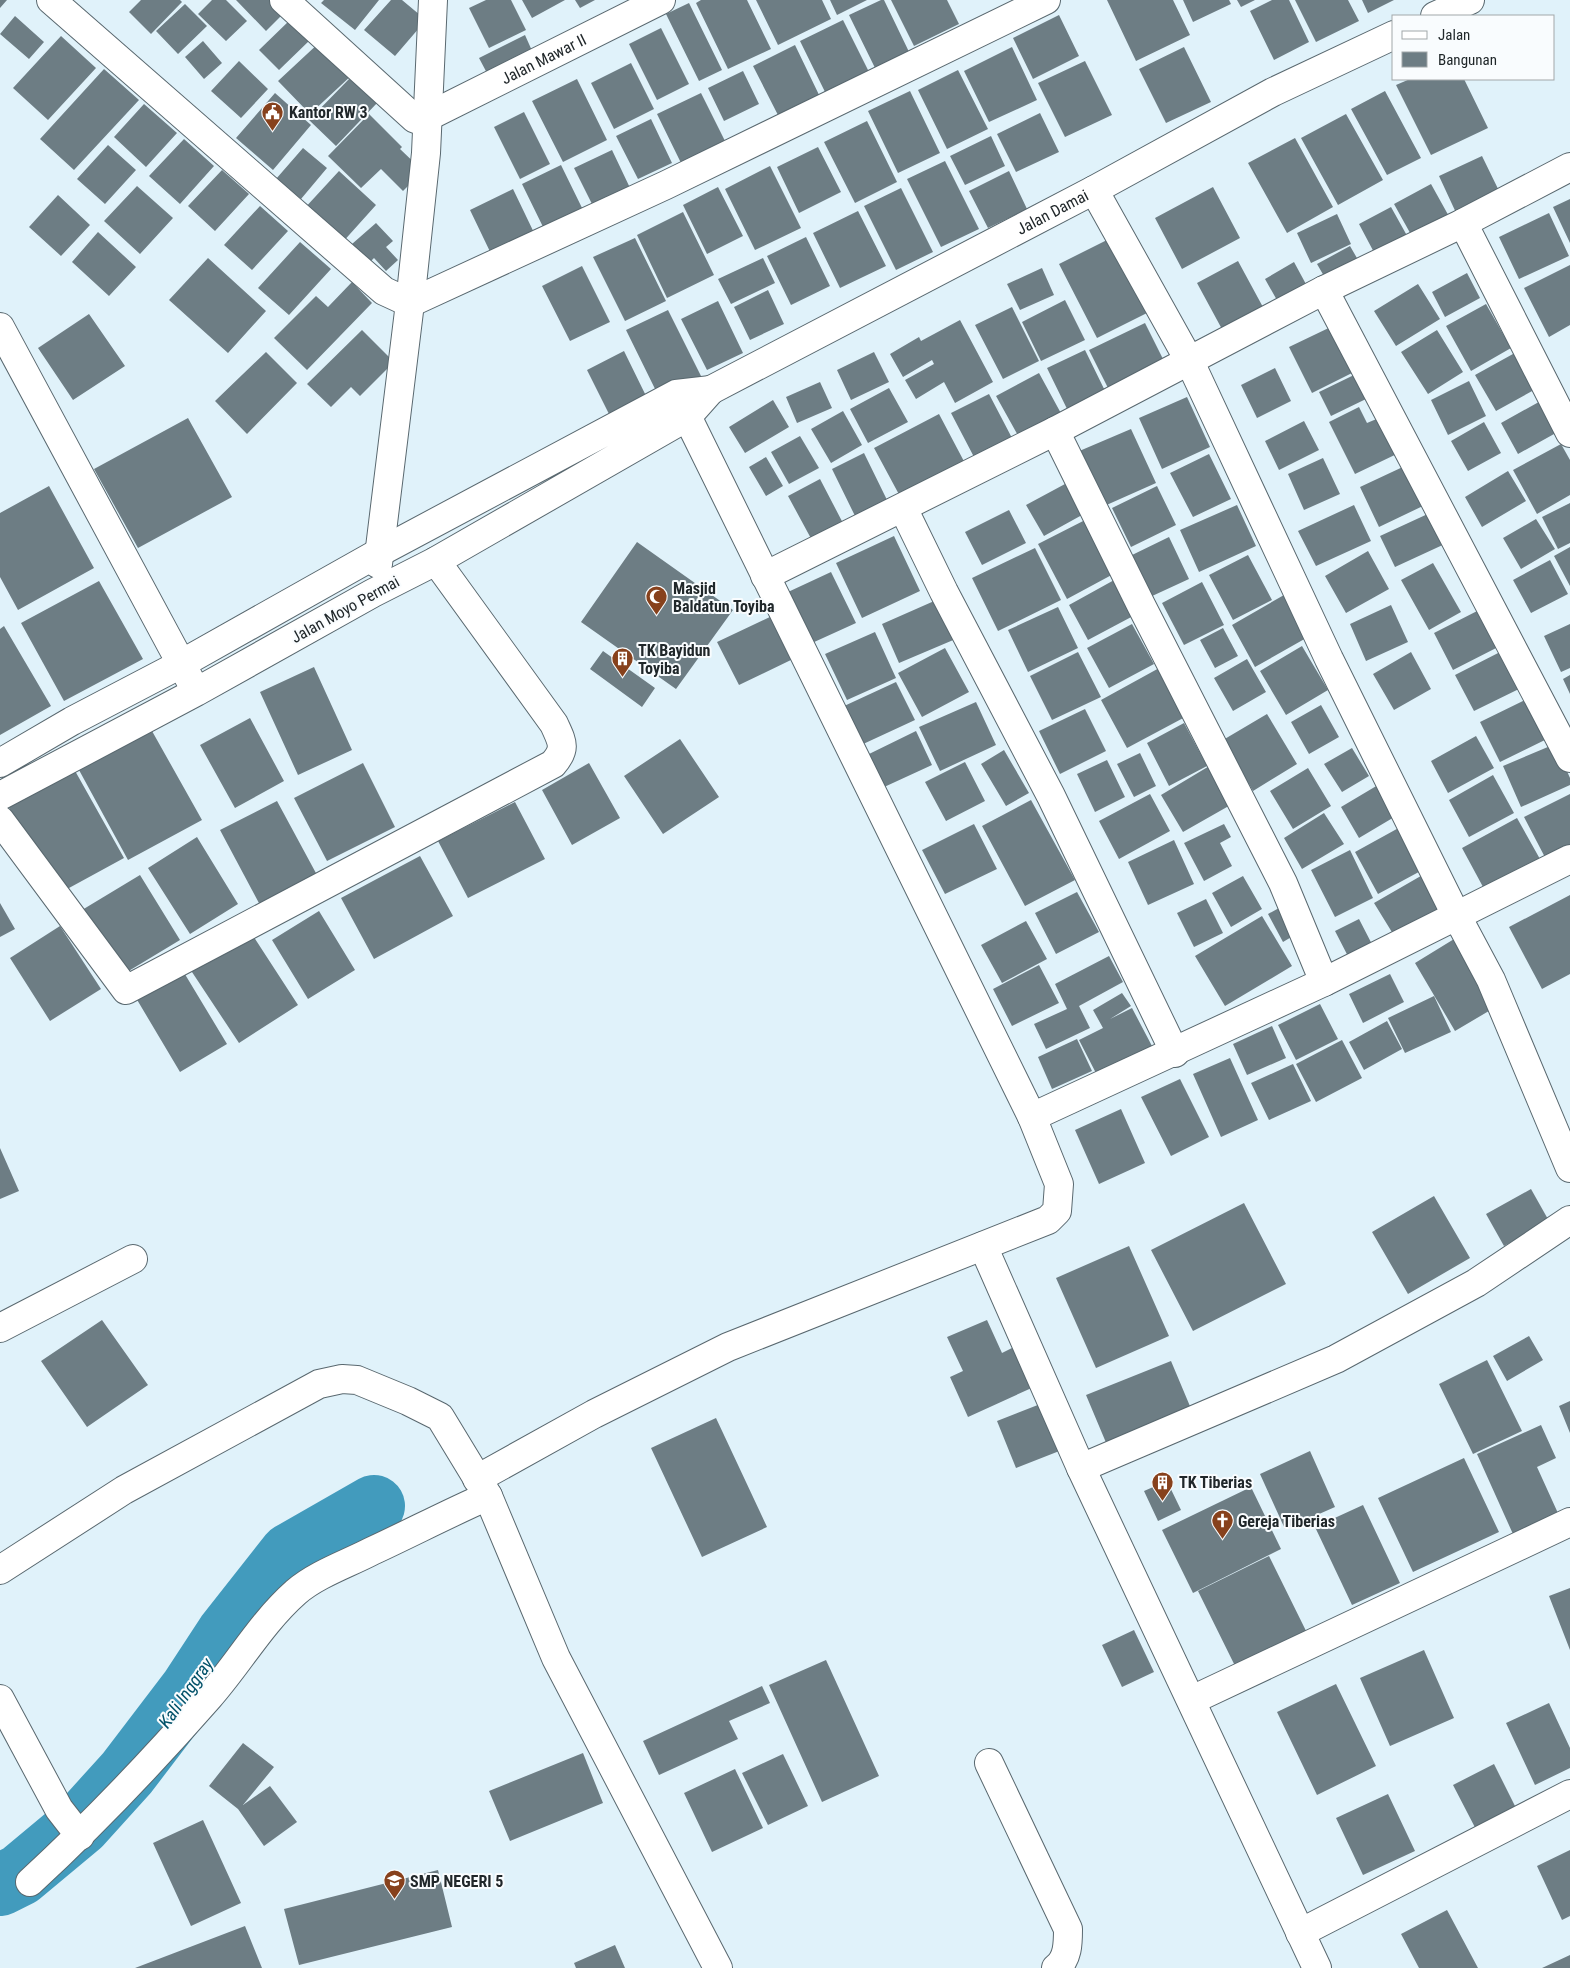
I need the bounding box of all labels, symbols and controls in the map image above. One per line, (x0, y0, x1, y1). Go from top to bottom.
legend (1392, 15, 1555, 80)
text: Jalan (1438, 26, 1470, 44)
street label: Jalan Mawar II (498, 30, 589, 88)
text: Bangunan (1438, 51, 1497, 69)
public building icon: Kantor RW 3 (261, 100, 285, 131)
place label: Kantor RW 3 (289, 103, 368, 122)
street label: Jalan Damai (1013, 186, 1092, 239)
street label: Jalan Moyo Permai (288, 572, 403, 647)
place label: Masjid Baldatun Toyiba (673, 579, 775, 616)
mosque icon: Masjid Baldatun Toyiba (645, 585, 669, 616)
place label: TK Bayidun Toyiba (638, 641, 711, 678)
building icon: TK Bayidun Toyiba (610, 647, 634, 678)
building icon: TK Tiberias (1151, 1470, 1175, 1501)
place label: TK Tiberias (1179, 1473, 1252, 1492)
church icon: Gereja Tiberias (1210, 1509, 1234, 1540)
place label: Gereja Tiberias (1238, 1512, 1335, 1531)
water label: Kali Inggray (154, 1653, 218, 1732)
school or university icon: SMP NEGERI 5 (382, 1869, 406, 1900)
place label: SMP NEGERI 5 (410, 1872, 503, 1891)

